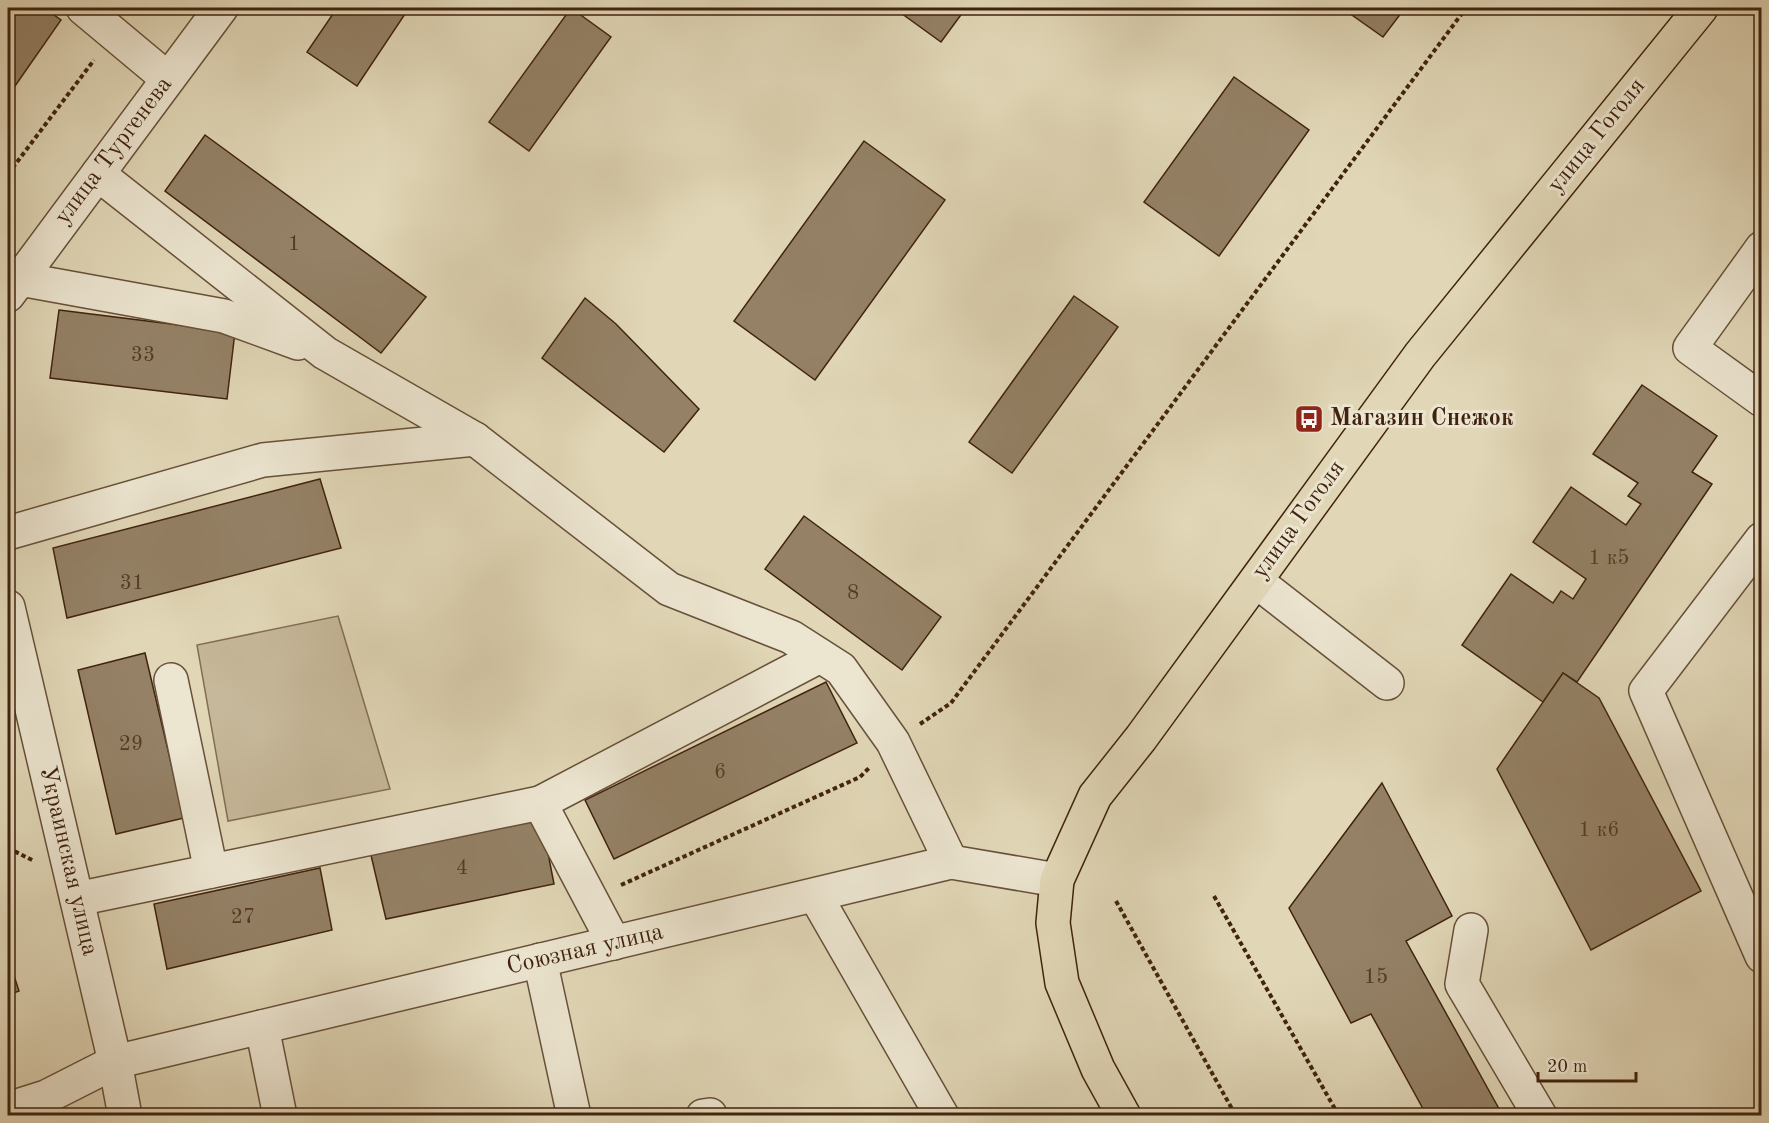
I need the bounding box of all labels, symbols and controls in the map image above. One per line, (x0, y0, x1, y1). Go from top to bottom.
street label: улица Тургенева (51, 72, 177, 229)
street label: улица Гоголя (1544, 74, 1650, 198)
house number: 1 (288, 234, 300, 255)
house number: 33 (131, 345, 155, 366)
bus stop icon: Магазин Снежок (1293, 403, 1325, 435)
place label: Магазин Снежок (1330, 407, 1514, 431)
street label: улица Гоголя (1248, 456, 1350, 584)
house number: 1 к5 (1589, 548, 1629, 569)
house number: 31 (120, 573, 144, 594)
house number: 8 (847, 583, 859, 604)
house number: 29 (119, 734, 143, 755)
house number: 6 (714, 762, 726, 783)
street label: Украинская улица (35, 764, 102, 958)
house number: 1 к6 (1579, 820, 1619, 841)
house number: 4 (456, 858, 468, 879)
house number: 27 (231, 907, 255, 928)
street label: Союзная улица (504, 920, 666, 980)
house number: 15 (1364, 967, 1388, 988)
scale bar (1538, 1045, 1636, 1083)
text: 20 m (1547, 1058, 1587, 1076)

